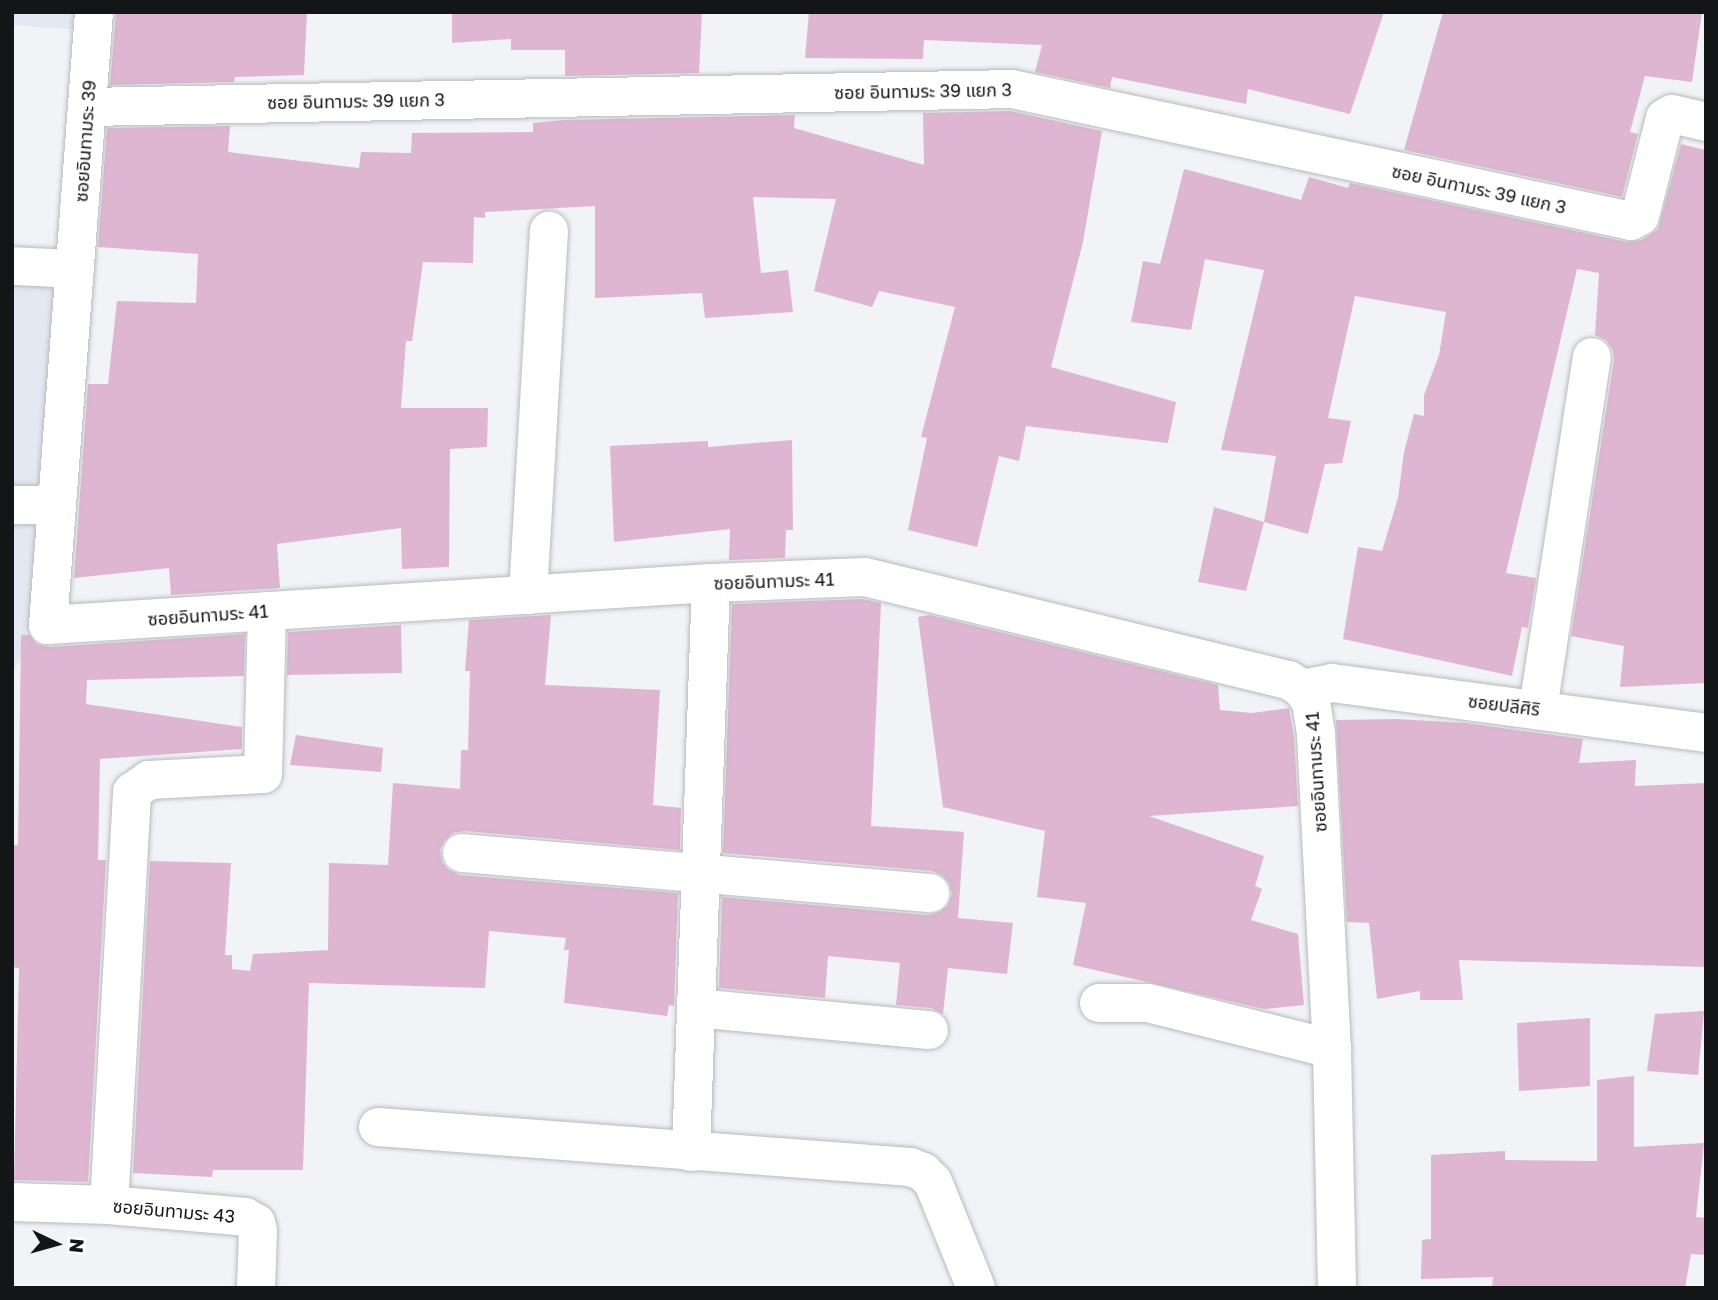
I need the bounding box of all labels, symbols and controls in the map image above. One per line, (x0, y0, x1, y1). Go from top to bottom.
street label: ซอยอินทามระ 39 (70, 79, 100, 203)
street label: ซอย อินทามระ 39 แยก 3 (834, 79, 1012, 103)
street label: ซอย อินทามระ 39 แยก 3 (267, 89, 445, 113)
street label: ซอย อินทามระ 39 แยก 3 (1390, 160, 1568, 218)
street label: ซอยอินทามระ 41 (713, 568, 835, 594)
street label: ซอยอินทามระ 41 (147, 600, 269, 630)
street label: ซอยปลีศิริ (1467, 690, 1541, 720)
street label: ซอยอินทามระ 41 (1301, 711, 1331, 833)
street label: ซอยอินทามระ 43 (112, 1195, 236, 1227)
north arrow (21, 1209, 91, 1279)
text: N (65, 1238, 90, 1254)

